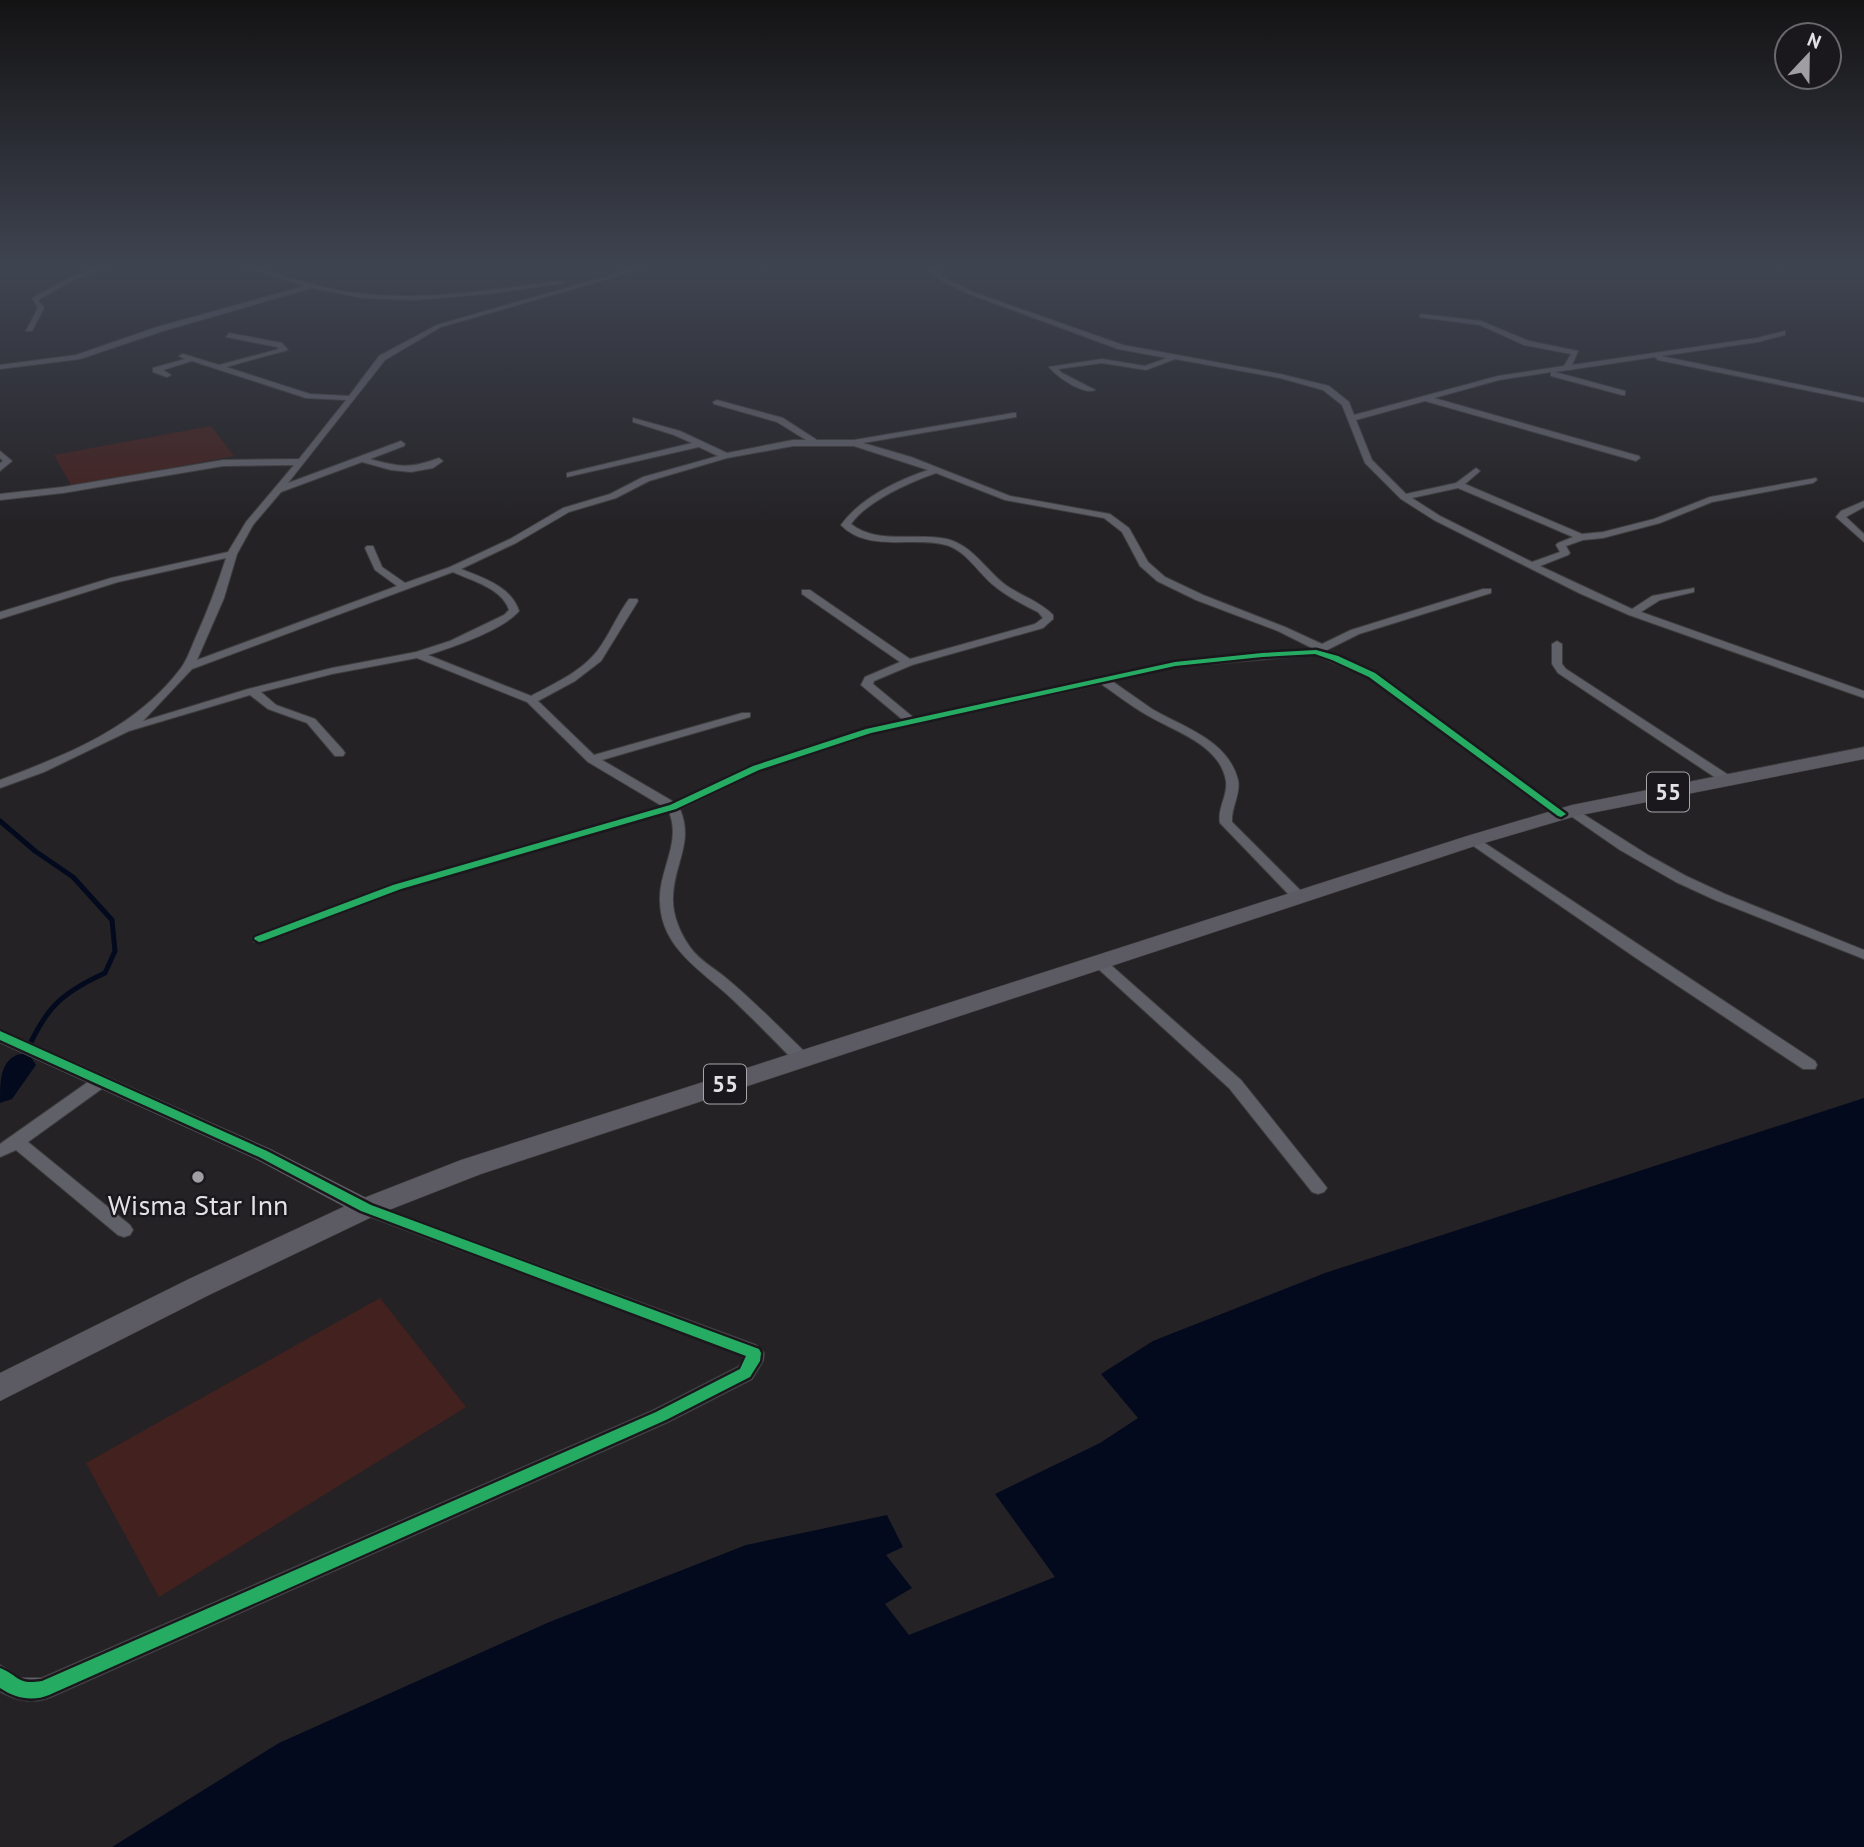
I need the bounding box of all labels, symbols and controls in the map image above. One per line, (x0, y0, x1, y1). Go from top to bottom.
north arrow (1773, 21, 1843, 91)
text: N (1804, 27, 1825, 54)
road number: 55 (1647, 772, 1689, 812)
road number: 55 (704, 1064, 746, 1104)
marker: Wisma Star Inn (190, 1169, 206, 1185)
place label: Wisma Star Inn (108, 1186, 288, 1223)

